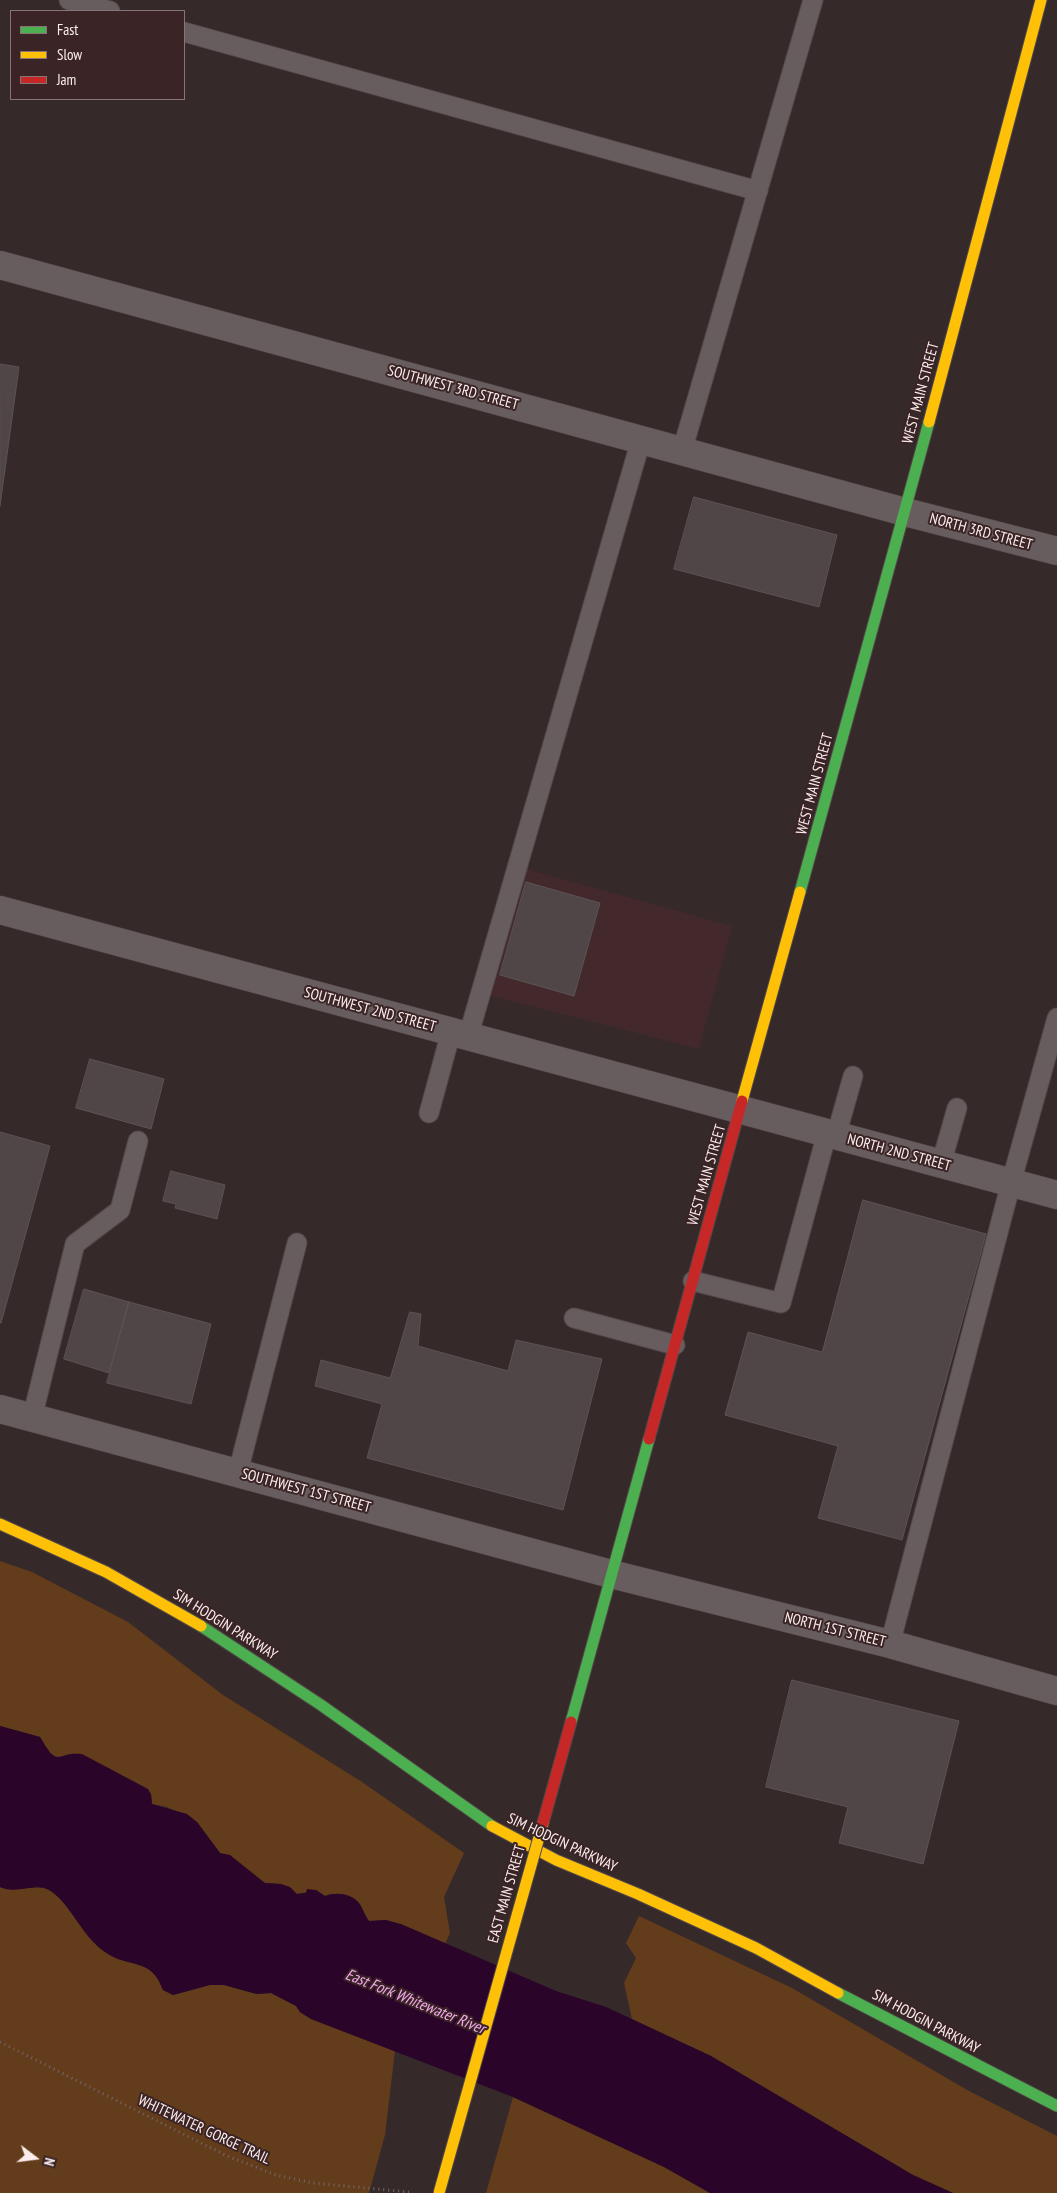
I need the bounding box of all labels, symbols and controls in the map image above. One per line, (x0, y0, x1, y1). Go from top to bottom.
legend (10, 10, 185, 100)
text: Fast (57, 20, 78, 39)
text: Slow (57, 45, 82, 64)
text: Jam (57, 70, 76, 89)
street label: WEST MAIN STREET (899, 340, 943, 446)
street label: SOUTHWEST 3RD STREET (385, 362, 521, 414)
street label: NORTH 3RD STREET (928, 510, 1034, 554)
street label: WEST MAIN STREET (793, 731, 837, 837)
street label: SOUTHWEST 2ND STREET (302, 984, 438, 1036)
street label: WEST MAIN STREET (684, 1122, 730, 1228)
street label: NORTH 2ND STREET (845, 1131, 953, 1175)
street label: SOUTHWEST 1ST STREET (239, 1465, 373, 1517)
street label: SIM HODGIN PARKWAY (170, 1586, 280, 1664)
street label: NORTH 1ST STREET (783, 1609, 887, 1651)
street label: SIM HODGIN PARKWAY (504, 1810, 620, 1876)
street label: EAST MAIN STREET (484, 1843, 530, 1945)
water label: East Fork Whitewater River (342, 1965, 488, 2039)
street label: SIM HODGIN PARKWAY (869, 1986, 983, 2058)
street label: WHITEWATER GORGE TRAIL (135, 2091, 273, 2169)
north arrow (10, 2133, 60, 2183)
text: N (40, 2156, 59, 2168)

